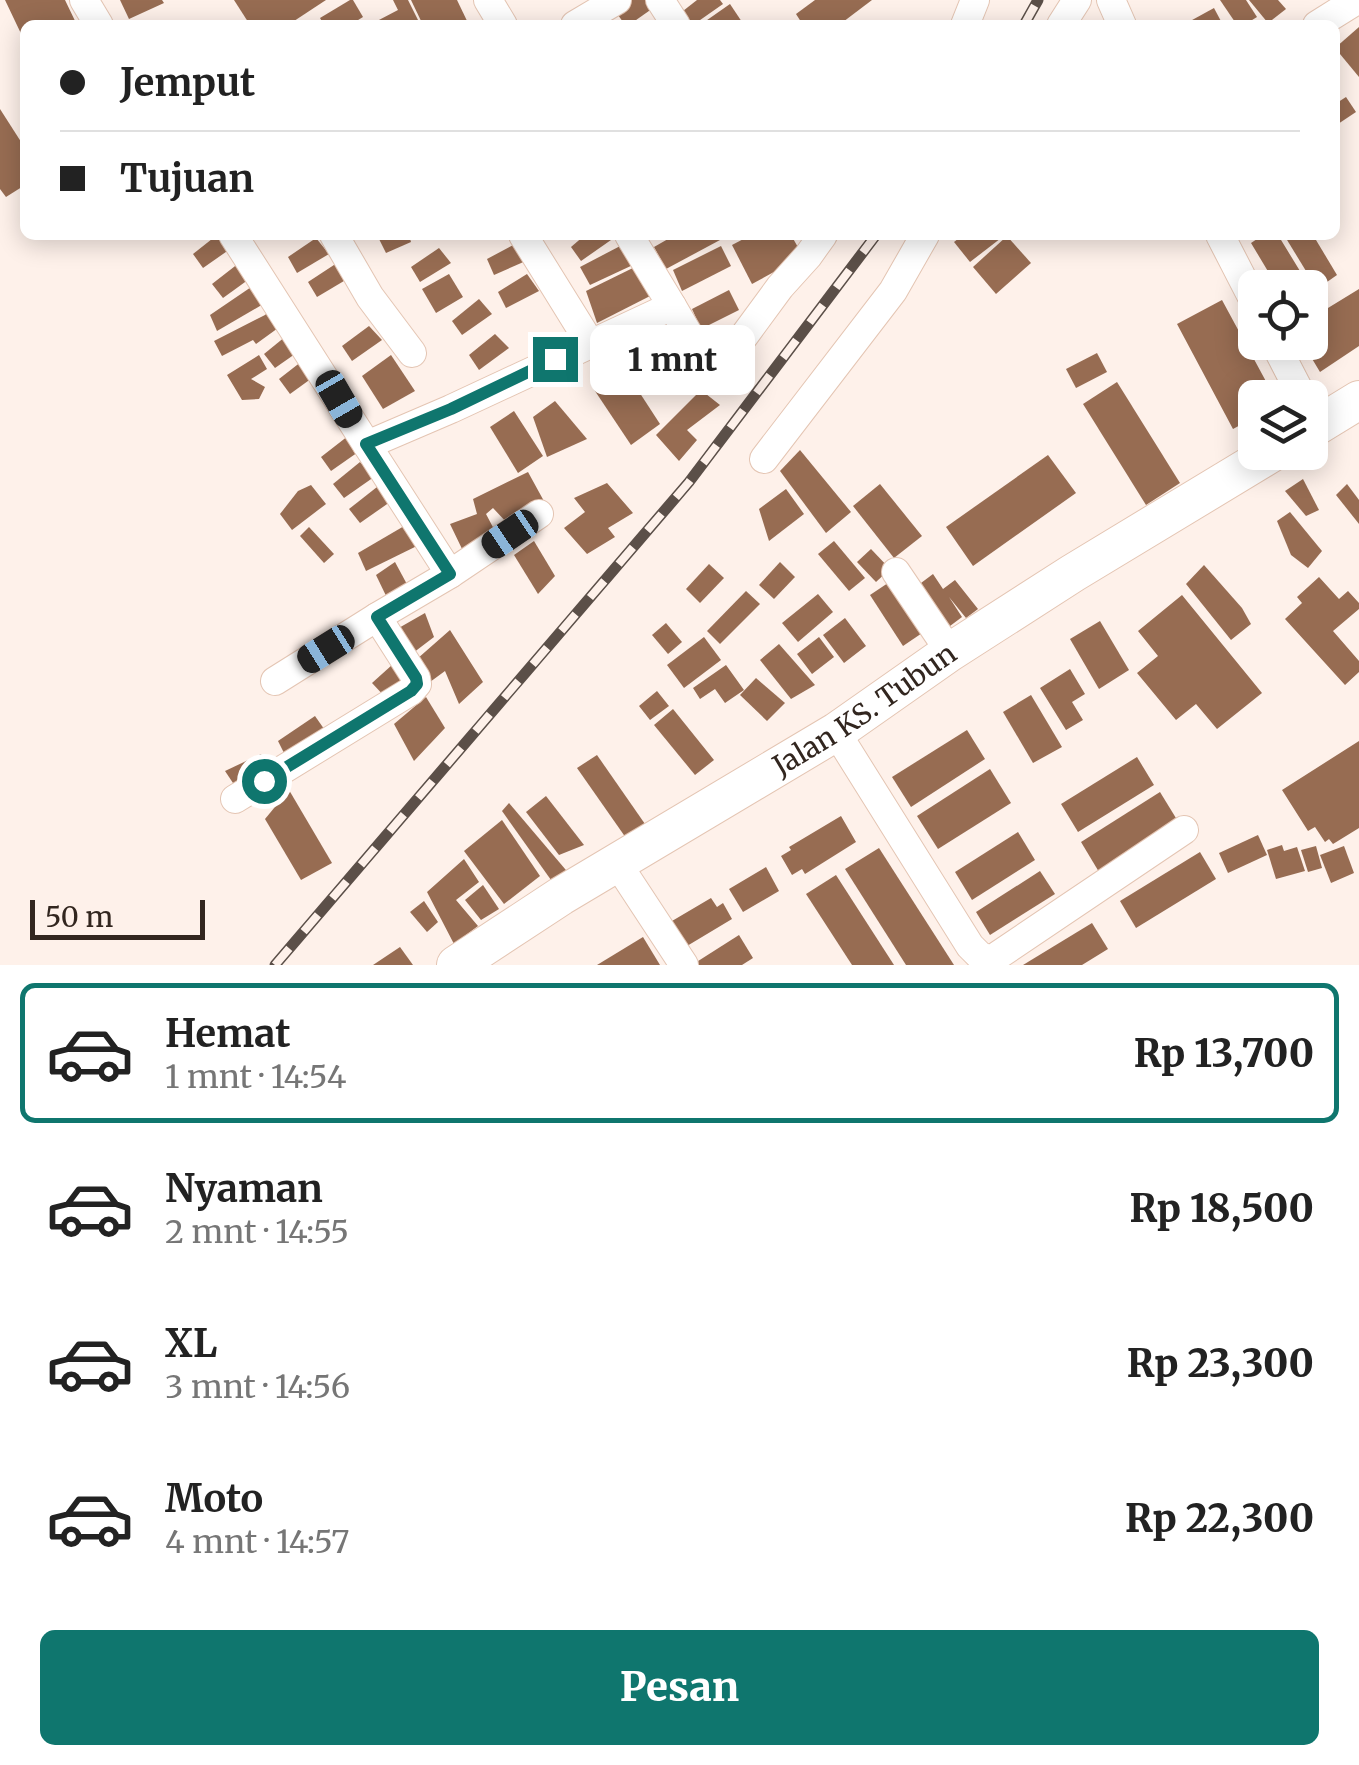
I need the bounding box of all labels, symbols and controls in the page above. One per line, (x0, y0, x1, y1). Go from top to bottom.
text: Jemput (120, 59, 255, 106)
text: Tujuan (120, 155, 254, 202)
map controls (1238, 270, 1328, 470)
button: locate (1238, 270, 1328, 360)
callout: 1 mnt (590, 324, 755, 394)
route end (533, 337, 578, 382)
text: 1 mnt (628, 340, 717, 380)
car (311, 366, 367, 432)
button: layers (1238, 380, 1328, 470)
car (477, 505, 543, 563)
car (293, 620, 359, 678)
street label: Jalan KS. Tubun (765, 635, 963, 784)
route start (242, 759, 287, 804)
scale bar (30, 895, 205, 940)
text: 50 m (45, 899, 113, 935)
icon: car (45, 1008, 135, 1098)
text: Hemat (165, 1010, 290, 1057)
text: Rp 13,700 (1134, 1030, 1314, 1077)
text: 1 mnt · 14:54 (165, 1057, 347, 1097)
icon: car (45, 1163, 135, 1253)
text: Nyaman (165, 1165, 323, 1212)
text: Rp 18,500 (1129, 1185, 1314, 1232)
text: 2 mnt · 14:55 (165, 1212, 349, 1252)
icon: car (45, 1318, 135, 1408)
text: XL (165, 1320, 217, 1367)
text: Rp 23,300 (1127, 1340, 1314, 1387)
text: 3 mnt · 14:56 (165, 1367, 350, 1407)
icon: car (45, 1473, 135, 1563)
text: Moto (165, 1475, 263, 1522)
text: Rp 22,300 (1125, 1495, 1314, 1542)
text: 4 mnt · 14:57 (165, 1522, 349, 1562)
button: Pesan (40, 1630, 1319, 1745)

